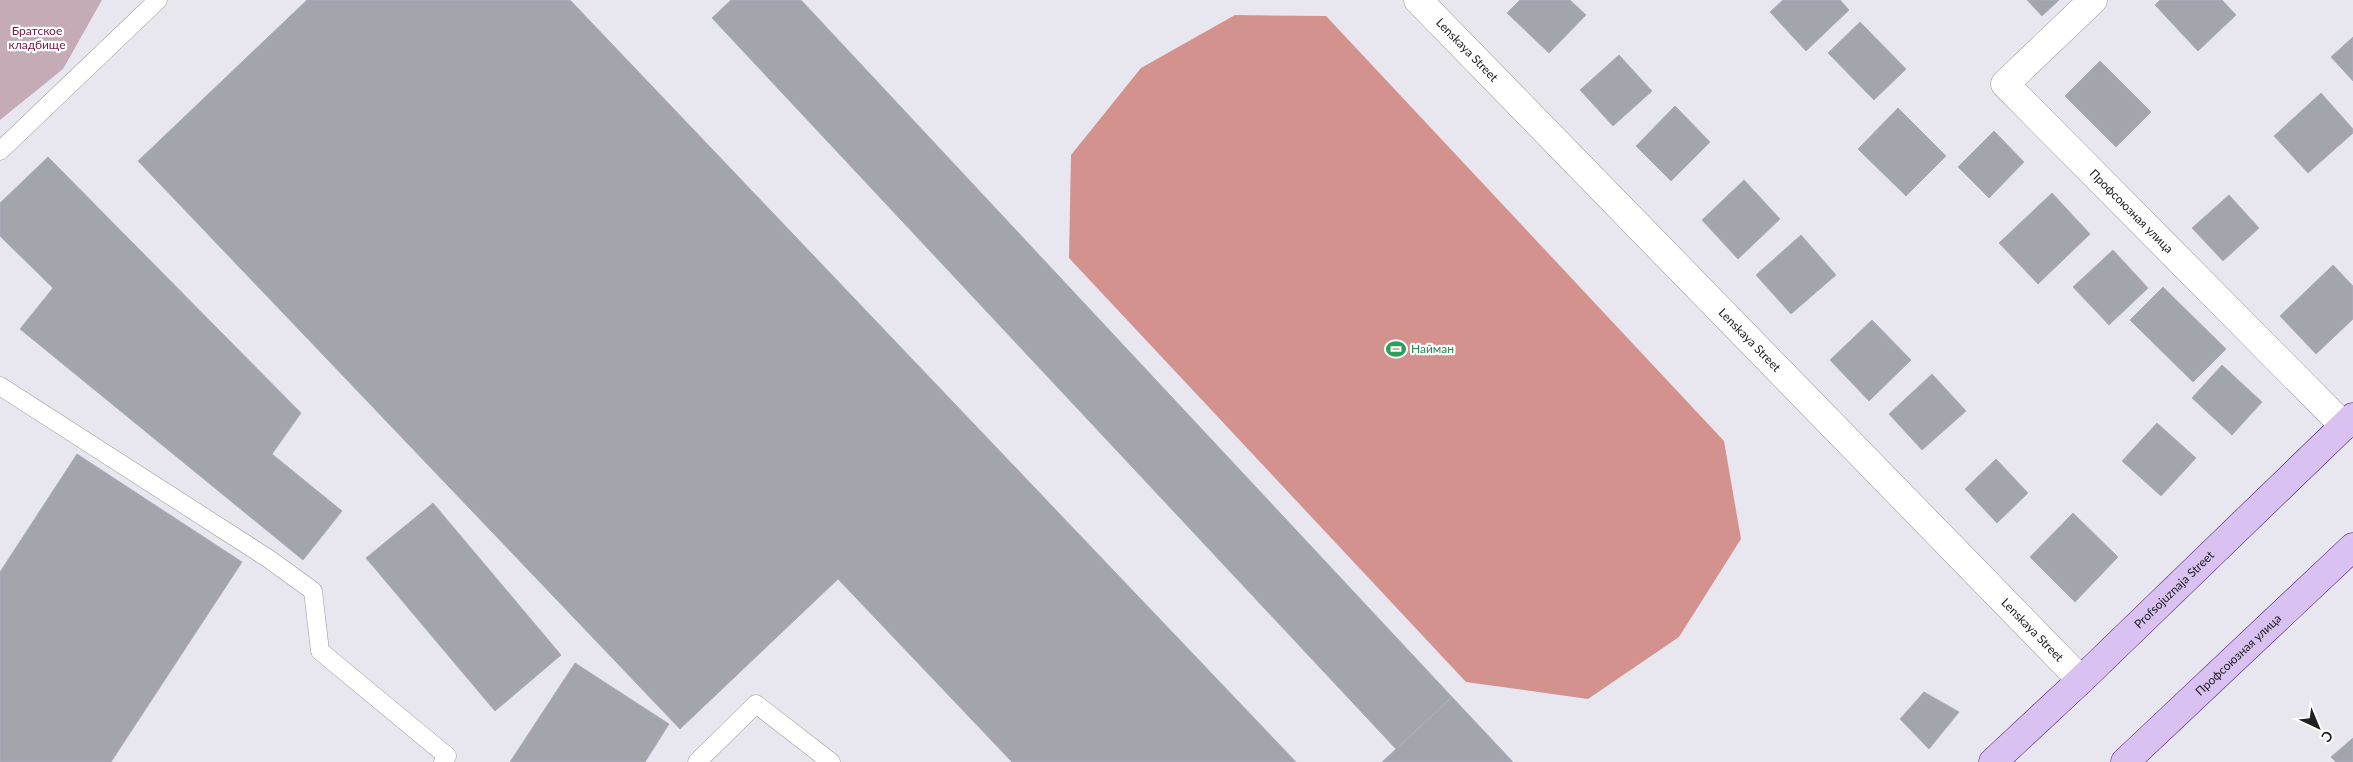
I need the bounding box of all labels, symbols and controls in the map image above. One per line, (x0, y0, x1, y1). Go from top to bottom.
street label: Lenskaya Street (1433, 15, 1502, 85)
park label: Братское кладбище (9, 23, 65, 52)
street label: Профсоюзная улица (2087, 166, 2177, 256)
street label: Lenskaya Street (1716, 305, 1785, 375)
sports icon: Найман (1385, 338, 1407, 360)
place label: Найман (1411, 341, 1454, 356)
street label: Profsojuznaja Street (2131, 547, 2218, 632)
street label: Lenskaya Street (1998, 595, 2067, 665)
street label: Профсоюзная улица (2192, 611, 2284, 699)
north arrow (2293, 702, 2343, 752)
text: С (2318, 727, 2337, 747)

